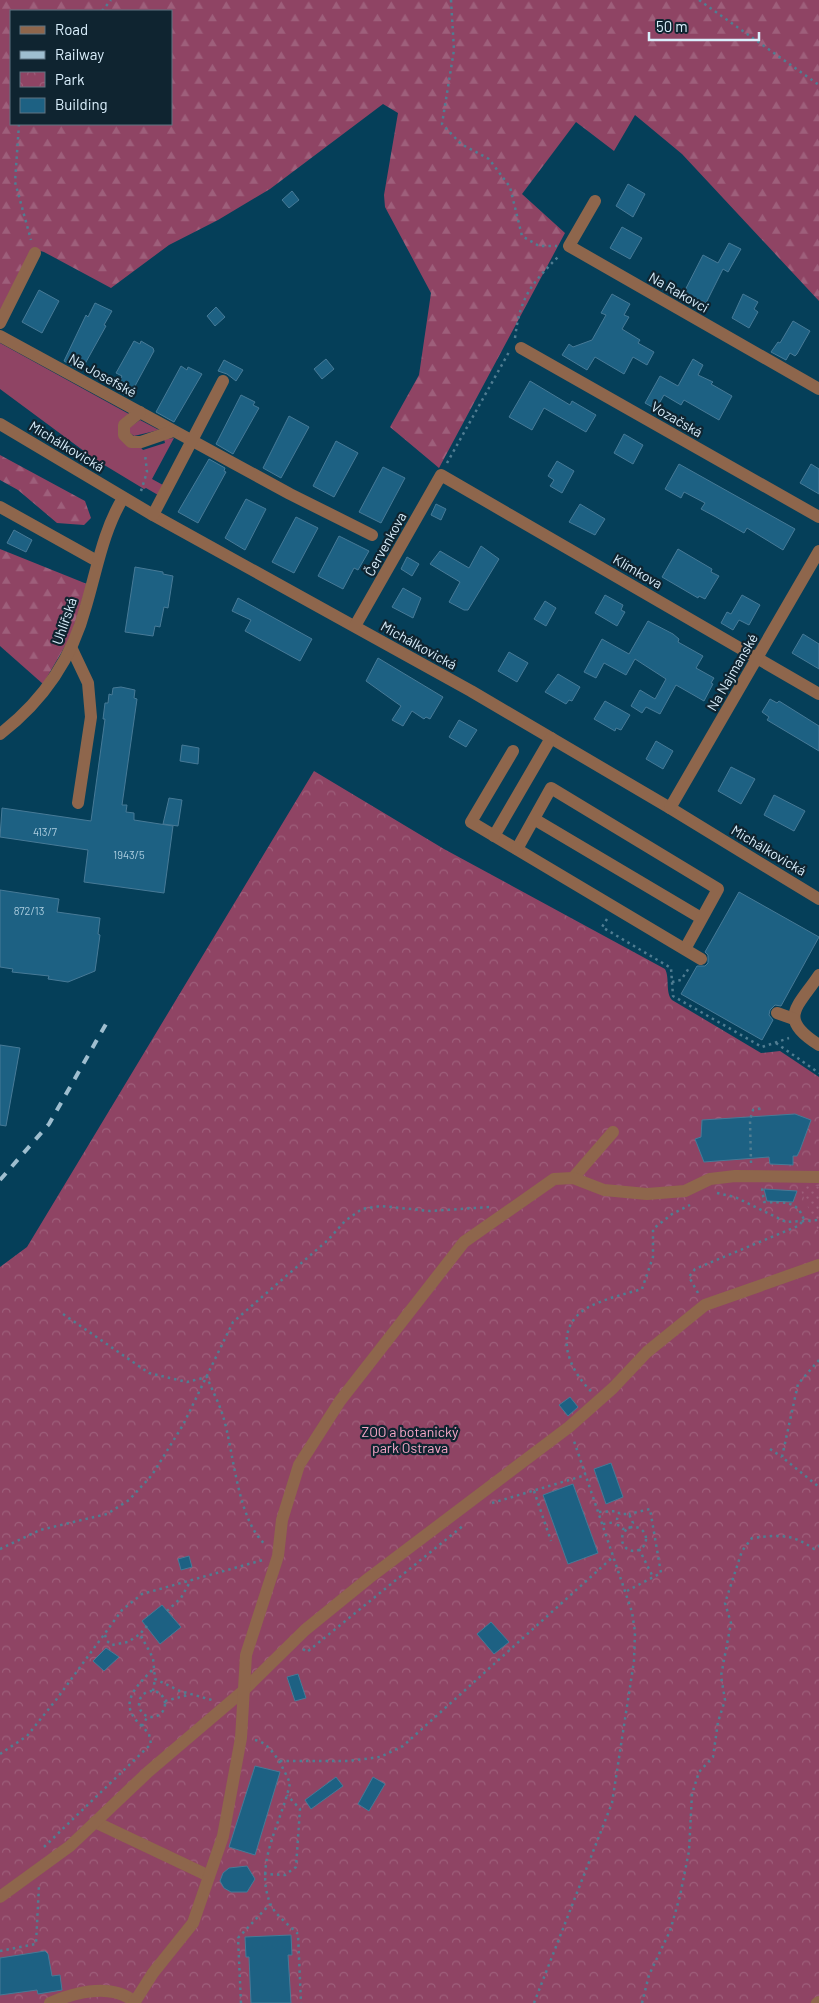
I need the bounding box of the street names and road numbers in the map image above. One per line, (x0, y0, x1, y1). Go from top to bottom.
street label: Na Rakovci (646, 268, 712, 316)
street label: Na Josefské (66, 349, 140, 401)
street label: Vozačská (648, 397, 706, 441)
street label: Michálkovická (26, 417, 108, 475)
street label: Červenkova (360, 509, 410, 579)
street label: Klímkova (610, 550, 666, 592)
street label: Uhlířská (48, 595, 80, 647)
street label: Michálkovická (378, 617, 460, 673)
street label: Na Najmanské (703, 630, 761, 714)
street label: Michálkovická (728, 821, 810, 879)

